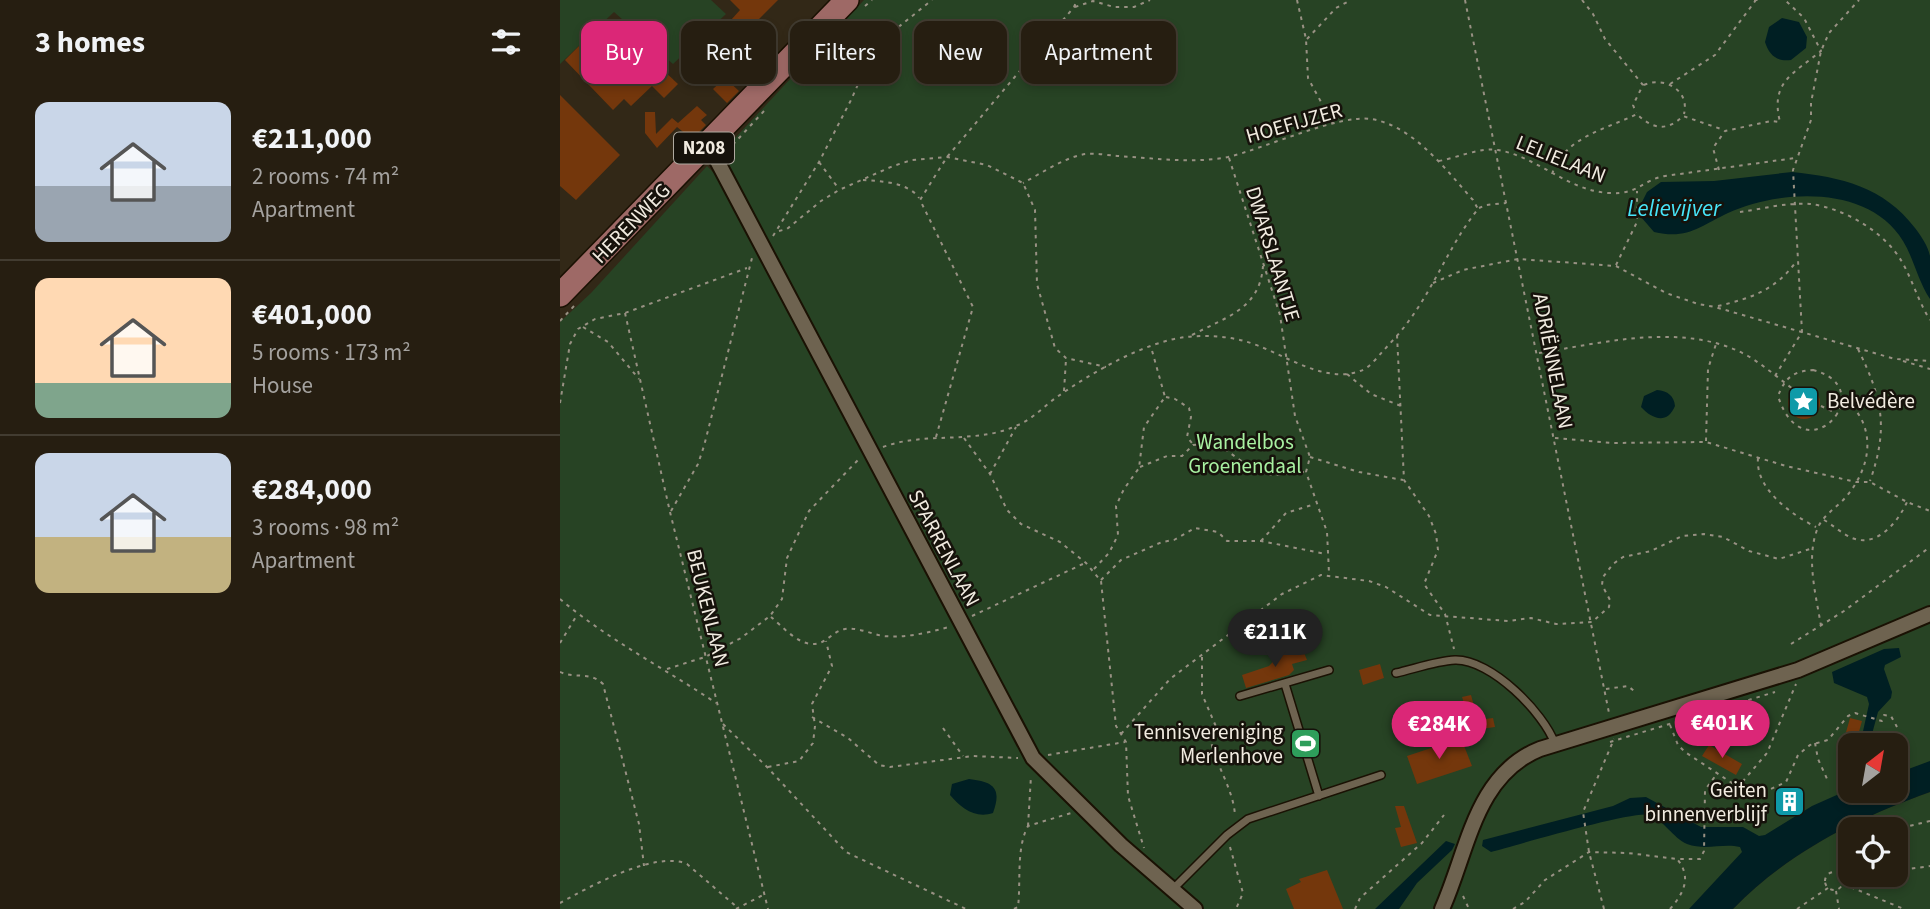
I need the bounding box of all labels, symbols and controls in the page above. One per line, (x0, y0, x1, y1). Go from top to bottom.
text: 3 homes (35, 21, 145, 64)
chip: Buy (581, 21, 667, 84)
chip: Rent (681, 21, 776, 84)
chip: Filters (790, 21, 900, 84)
chip: New (914, 21, 1007, 84)
chip: Apartment (1021, 21, 1176, 84)
icon: filters (487, 23, 525, 61)
street label: HOEFIJZER (1242, 95, 1346, 151)
text: €211,000 (252, 117, 372, 160)
street label: LELIELAAN (1512, 127, 1610, 191)
icon: home (91, 130, 175, 214)
road number: N208 (674, 132, 734, 164)
text: 2 rooms · 74 m² (252, 160, 399, 193)
street label: HERENWEG (585, 176, 677, 270)
street label: DWARSLAANTJE (1238, 183, 1308, 325)
water label: Lelievijver (1627, 192, 1722, 225)
text: Apartment (252, 193, 355, 226)
street label: ADRIËNNELAAN (1525, 291, 1581, 431)
text: €401,000 (252, 293, 372, 336)
icon: home (91, 306, 175, 390)
text: 5 rooms · 173 m² (252, 336, 411, 369)
text: House (252, 369, 313, 402)
place icon: Belvédère (1787, 384, 1821, 418)
place label: Belvédère (1827, 386, 1915, 416)
park label: Wandelbos Groenendaal (1188, 427, 1302, 481)
text: €284,000 (252, 468, 372, 511)
icon: home (91, 481, 175, 565)
street label: SPARRENLAAN (901, 484, 987, 612)
text: 3 rooms · 98 m² (252, 511, 399, 544)
text: Apartment (252, 544, 355, 577)
street label: BEUKENLAAN (679, 546, 737, 670)
pin: €211K (1226, 610, 1324, 669)
text: €211K (1244, 615, 1306, 648)
pin: €401K (1673, 700, 1771, 760)
pin: €284K (1390, 702, 1488, 761)
text: €401K (1691, 706, 1753, 739)
text: €284K (1408, 707, 1470, 740)
place label: Tennisvereniging Merlenhove (1134, 717, 1283, 771)
sports icon: Tennisvereniging Merlenhove (1289, 727, 1323, 761)
north arrow (1838, 733, 1908, 803)
map controls (1838, 733, 1908, 887)
place label: Geiten binnenverblijf (1644, 775, 1768, 829)
building icon: Geiten binnenverblijf (1773, 785, 1807, 819)
button: locate (1838, 817, 1908, 887)

